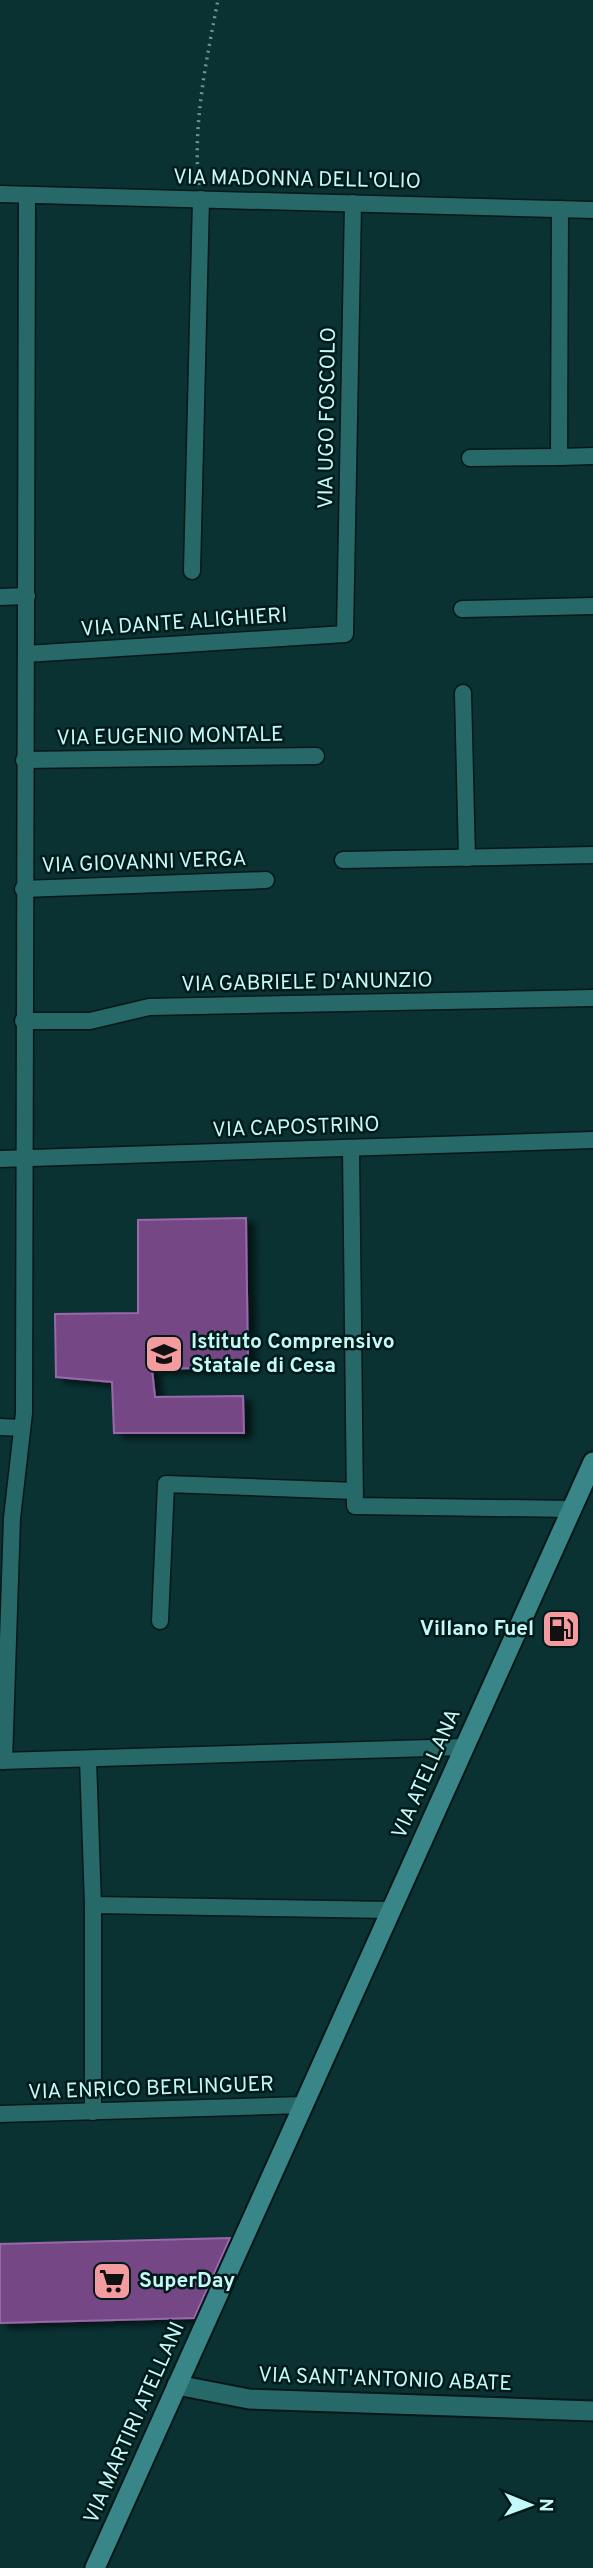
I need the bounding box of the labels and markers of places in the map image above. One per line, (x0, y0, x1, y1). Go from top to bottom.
place label: Istituto Comprensivo Statale di Cesa (191, 1329, 395, 1380)
school or university icon: Istituto Comprensivo Statale di Cesa (143, 1333, 185, 1375)
fuel station icon: Villano Fuel (540, 1608, 582, 1650)
place label: Villano Fuel (420, 1616, 534, 1643)
supermarket icon: SuperDay (91, 2260, 133, 2302)
place label: SuperDay (139, 2268, 235, 2295)

